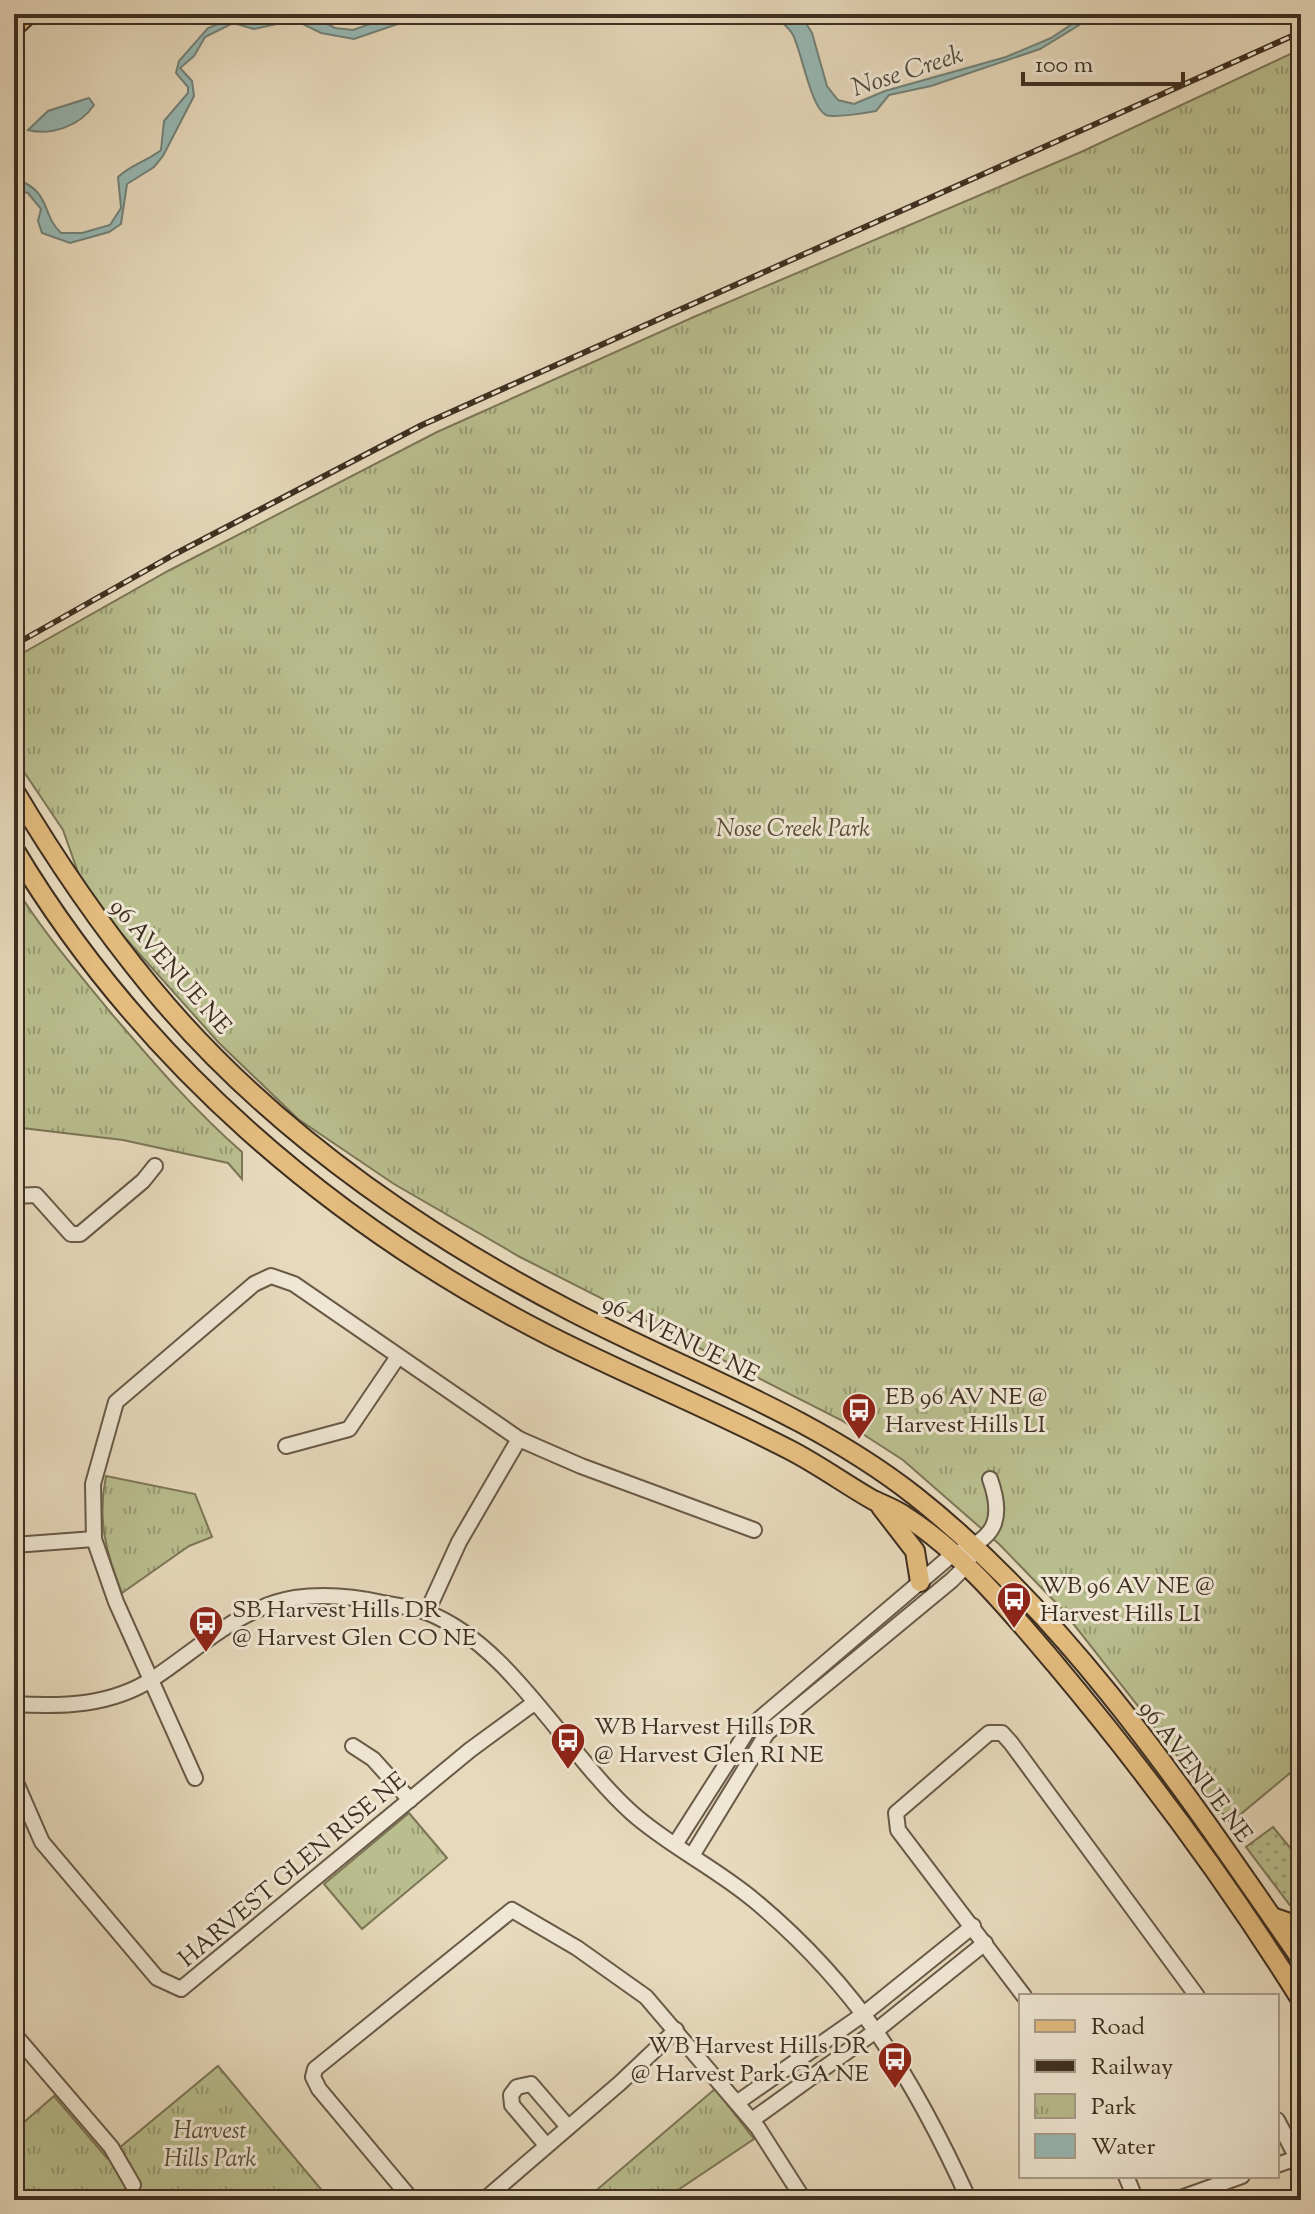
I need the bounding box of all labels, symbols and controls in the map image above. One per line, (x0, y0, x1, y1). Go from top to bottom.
scale bar (1023, 36, 1183, 86)
water label: Nose Creek (847, 37, 968, 108)
text: 100 m (1035, 49, 1093, 83)
park label: Nose Creek Park (716, 813, 870, 847)
street label: 96 AVENUE NE (101, 892, 239, 1043)
street label: 96 AVENUE NE (596, 1287, 765, 1393)
place label: EB 96 AV NE @ Harvest Hills LI (885, 1381, 1047, 1443)
bus stop icon: EB 96 AV NE @ Harvest Hills LI (840, 1391, 878, 1441)
place label: WB 96 AV NE @ Harvest Hills LI (1040, 1570, 1215, 1632)
bus stop icon: WB 96 AV NE @ Harvest Hills LI (995, 1580, 1033, 1630)
place label: SB Harvest Hills DR @ Harvest Glen CO NE (232, 1594, 477, 1656)
bus stop icon: SB Harvest Hills DR @ Harvest Glen CO NE (187, 1604, 225, 1654)
street label: 96 AVENUE NE (1129, 1694, 1260, 1851)
place label: WB Harvest Hills DR @ Harvest Glen RI NE (594, 1711, 824, 1773)
bus stop icon: WB Harvest Hills DR @ Harvest Glen RI NE (549, 1721, 587, 1771)
street label: HARVEST GLEN RISE NE (172, 1765, 415, 1976)
legend (1019, 1994, 1279, 2178)
text: Road (1091, 2011, 1145, 2045)
place label: WB Harvest Hills DR @ Harvest Park GA NE (631, 2030, 870, 2092)
bus stop icon: WB Harvest Hills DR @ Harvest Park GA NE (876, 2040, 914, 2090)
text: Railway (1091, 2051, 1173, 2085)
text: Park (1091, 2091, 1137, 2125)
park label: Harvest Hills Park (164, 2115, 256, 2177)
text: Water (1091, 2131, 1155, 2165)

